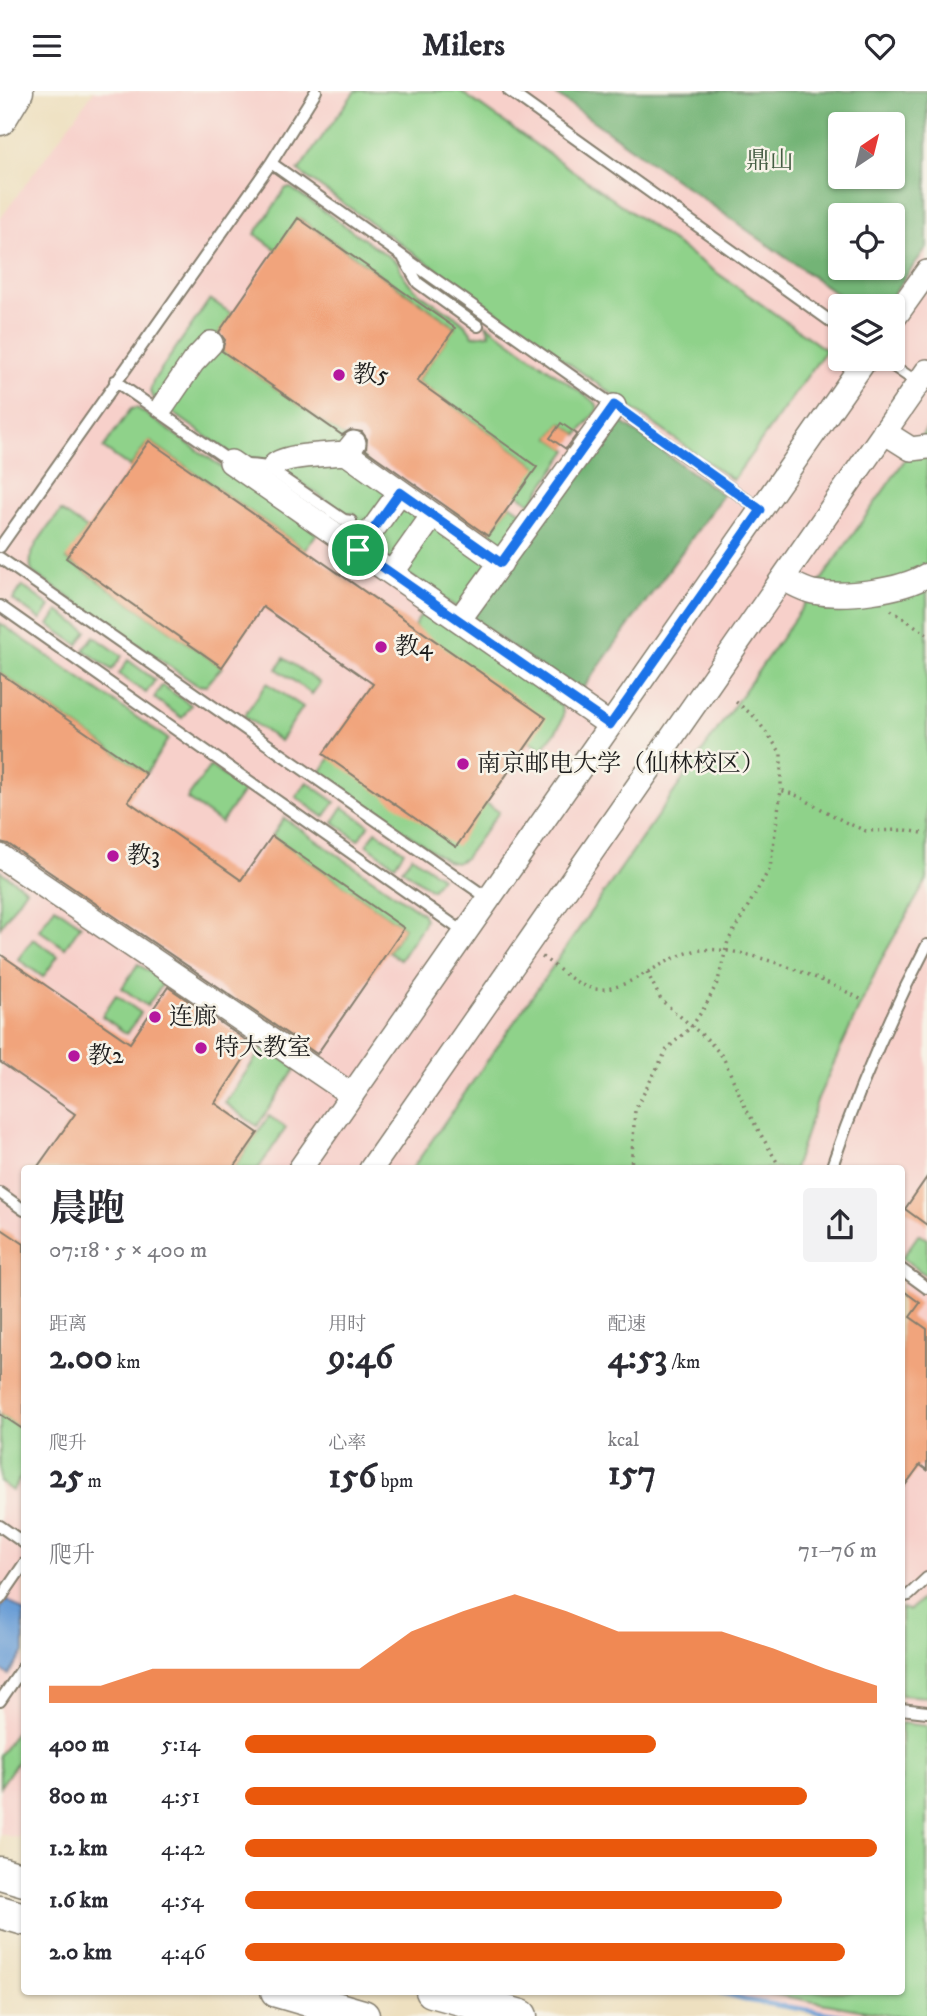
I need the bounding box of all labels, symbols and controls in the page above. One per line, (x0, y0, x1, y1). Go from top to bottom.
text: Milers (422, 26, 505, 66)
icon: menu (28, 27, 66, 65)
icon: heart (861, 27, 899, 65)
north arrow (828, 112, 905, 189)
map controls (828, 112, 905, 371)
park label: 鼎山 (746, 146, 794, 176)
button: locate (828, 203, 905, 280)
button: layers (828, 294, 905, 371)
place label: 教5 (353, 360, 389, 390)
marker: 教5 (331, 367, 347, 383)
pin (328, 520, 388, 580)
icon: arrive (339, 531, 377, 569)
place label: 教4 (395, 632, 434, 662)
marker: 教4 (373, 639, 389, 655)
place label: 南京邮电大学（仙林校区） (477, 749, 765, 779)
marker: 南京邮电大学（仙林校区） (455, 756, 471, 772)
place label: 教3 (127, 841, 160, 871)
marker: 教3 (105, 848, 121, 864)
place label: 连廊 (169, 1002, 217, 1032)
marker: 连廊 (147, 1009, 163, 1025)
place label: 特大教室 (215, 1033, 311, 1063)
marker: 特大教室 (193, 1040, 209, 1056)
place label: 教2 (88, 1041, 124, 1071)
marker: 教2 (66, 1048, 82, 1064)
text: 晨跑 (49, 1186, 125, 1234)
button: share (803, 1188, 877, 1262)
text: 07:18 · 5 × 400 m (49, 1236, 207, 1265)
text: 距离 (49, 1313, 87, 1336)
text: 用时 (328, 1313, 366, 1336)
text: 配速 (608, 1313, 646, 1336)
text: 2.00 (49, 1336, 113, 1380)
text: 9:46 (328, 1336, 393, 1380)
text: 4:53 (608, 1336, 667, 1380)
text: km (113, 1351, 140, 1374)
text: /km (667, 1351, 700, 1374)
text: kcal (608, 1429, 639, 1452)
text: 爬升 (49, 1432, 87, 1455)
text: 心率 (328, 1432, 366, 1455)
text: 157 (608, 1452, 656, 1496)
text: 25 (49, 1455, 83, 1499)
text: 156 (328, 1455, 377, 1499)
text: m (83, 1470, 102, 1493)
text: bpm (377, 1470, 413, 1493)
text: 71–76 m (798, 1536, 877, 1565)
text: 爬升 (49, 1541, 95, 1570)
text: 400 m (49, 1730, 109, 1759)
text: 5:14 (161, 1730, 200, 1759)
text: 800 m (49, 1782, 107, 1811)
text: 4:51 (161, 1782, 200, 1811)
text: 1.2 km (49, 1834, 108, 1863)
text: 4:42 (161, 1834, 205, 1863)
text: 1.6 km (49, 1886, 108, 1915)
text: 4:54 (161, 1886, 204, 1915)
text: 2.0 km (49, 1938, 112, 1967)
text: 4:46 (161, 1938, 205, 1967)

